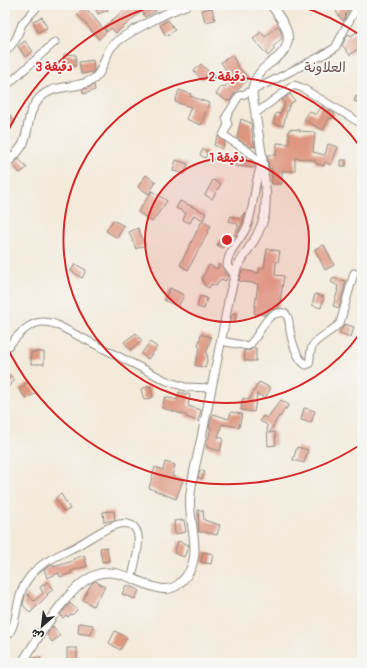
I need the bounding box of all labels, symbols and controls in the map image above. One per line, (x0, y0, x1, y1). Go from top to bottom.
district label: العلاونة (304, 59, 346, 76)
text: 3 دقيقة (36, 60, 73, 75)
text: 2 دقيقة (209, 70, 246, 85)
text: 1 دقيقة (210, 151, 245, 166)
centre of rings (220, 233, 234, 247)
north arrow (22, 606, 62, 646)
text: ش (29, 626, 46, 643)

